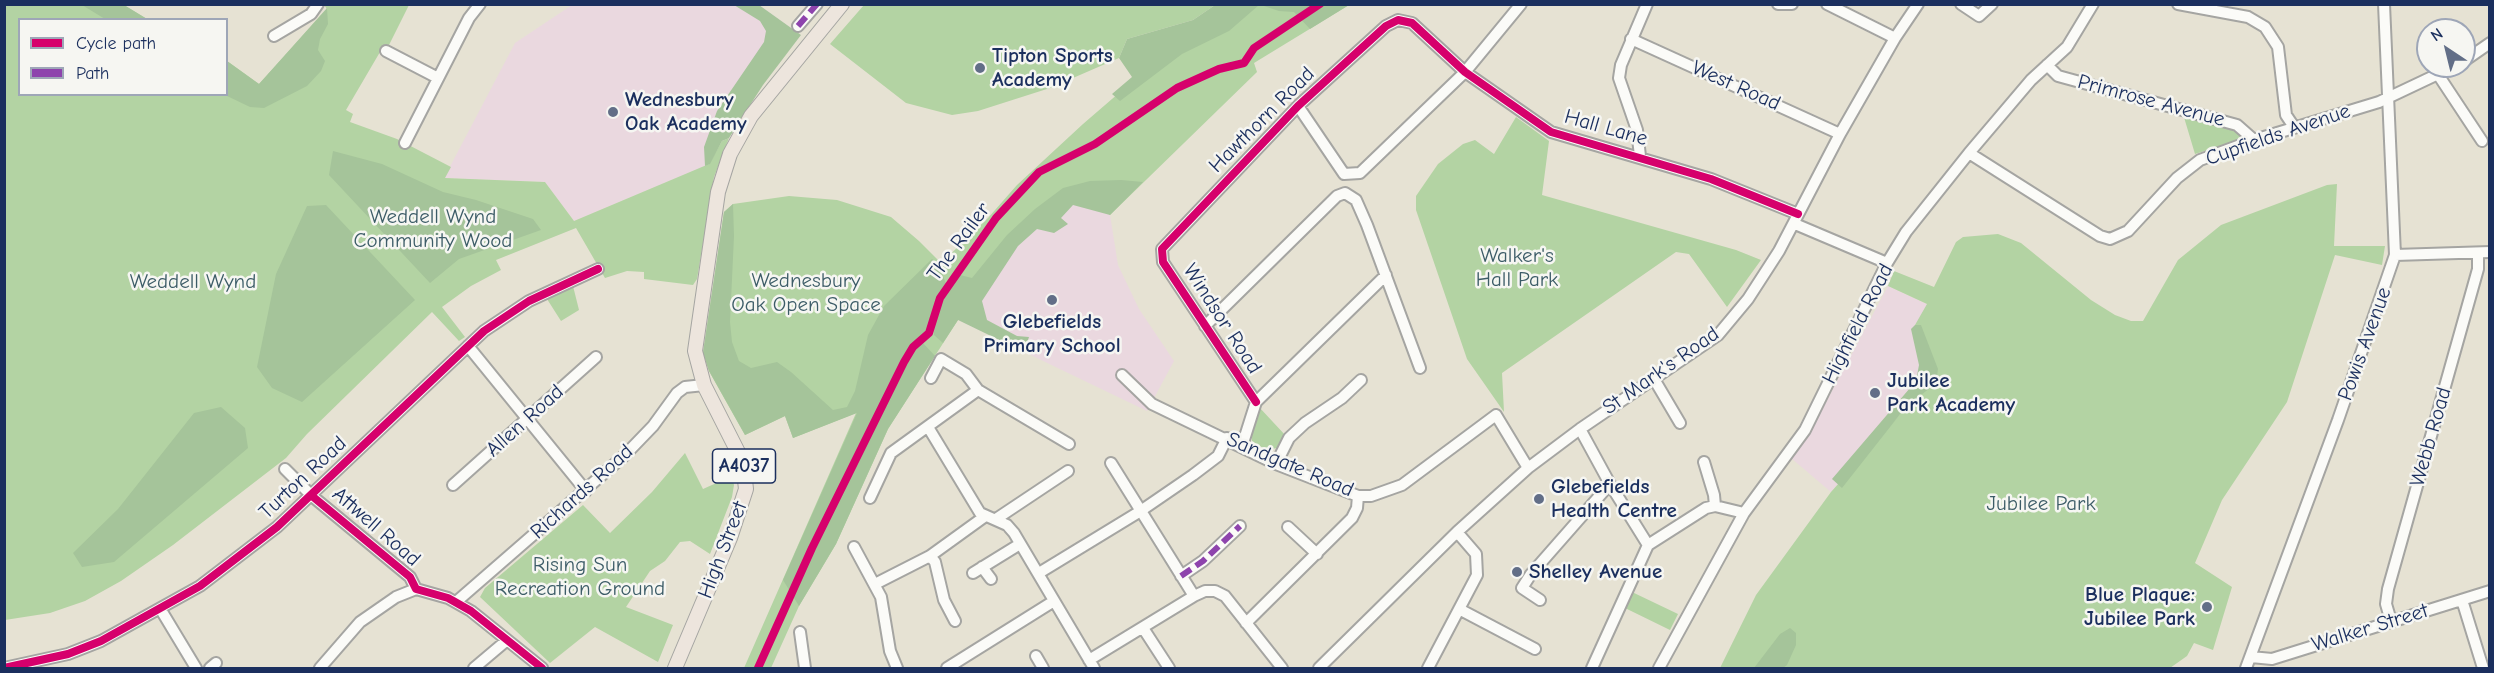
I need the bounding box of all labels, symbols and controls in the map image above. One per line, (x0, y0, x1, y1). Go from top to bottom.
legend (18, 18, 228, 96)
north arrow (2416, 18, 2476, 78)
text: N (2427, 25, 2446, 45)
text: Cycle path (76, 33, 156, 54)
place label: Tipton Sports Academy (992, 43, 1113, 93)
street label: West Road (1688, 55, 1784, 117)
marker: Tipton Sports Academy (973, 61, 987, 75)
street label: Hawthorn Road (1204, 62, 1320, 178)
text: Path (76, 63, 109, 84)
street label: Primrose Avenue (2075, 69, 2227, 133)
place label: Wednesbury Oak Academy (625, 87, 747, 137)
street label: Cupfields Avenue (2202, 98, 2354, 172)
street label: Hall Lane (1562, 104, 1650, 152)
marker: Wednesbury Oak Academy (606, 105, 620, 119)
street label: The Railer (922, 198, 996, 286)
park label: Weddell Wynd Community Wood (354, 204, 512, 254)
park label: Walker's Hall Park (1476, 243, 1558, 293)
street label: Windsor Road (1177, 259, 1267, 379)
street label: Highfield Road (1817, 260, 1899, 388)
park label: Wednesbury Oak Open Space (731, 268, 881, 318)
park label: Weddell Wynd (130, 269, 256, 295)
street label: Powis Avenue (2333, 284, 2397, 404)
marker: Glebefields Primary School (1045, 293, 1059, 307)
place label: Glebefields Primary School (983, 309, 1121, 359)
street label: St Mark's Road (1598, 321, 1724, 421)
place label: Jubilee Park Academy (1887, 368, 2015, 418)
street label: Allen Road (481, 380, 569, 462)
street label: Webb Road (2405, 384, 2457, 490)
marker: Jubilee Park Academy (1868, 386, 1882, 400)
street label: Sandgate Road (1223, 427, 1357, 503)
street label: Turton Road (254, 431, 352, 525)
street label: Richards Road (525, 439, 639, 545)
road number: A4037 (712, 449, 776, 483)
place label: Glebefields Health Centre (1551, 474, 1677, 524)
street label: Attwell Road (327, 482, 425, 572)
park label: Jubilee Park (1986, 491, 2096, 517)
marker: Glebefields Health Centre (1532, 492, 1546, 506)
street label: High Street (693, 498, 753, 602)
park label: Rising Sun Recreation Ground (495, 552, 665, 602)
place label: Shelley Avenue (1529, 559, 1662, 585)
marker: Shelley Avenue (1510, 565, 1524, 579)
place label: Blue Plaque: Jubilee Park (2084, 582, 2195, 632)
street label: Walker Street (2309, 598, 2431, 658)
marker: Blue Plaque: Jubilee Park (2200, 600, 2214, 614)

